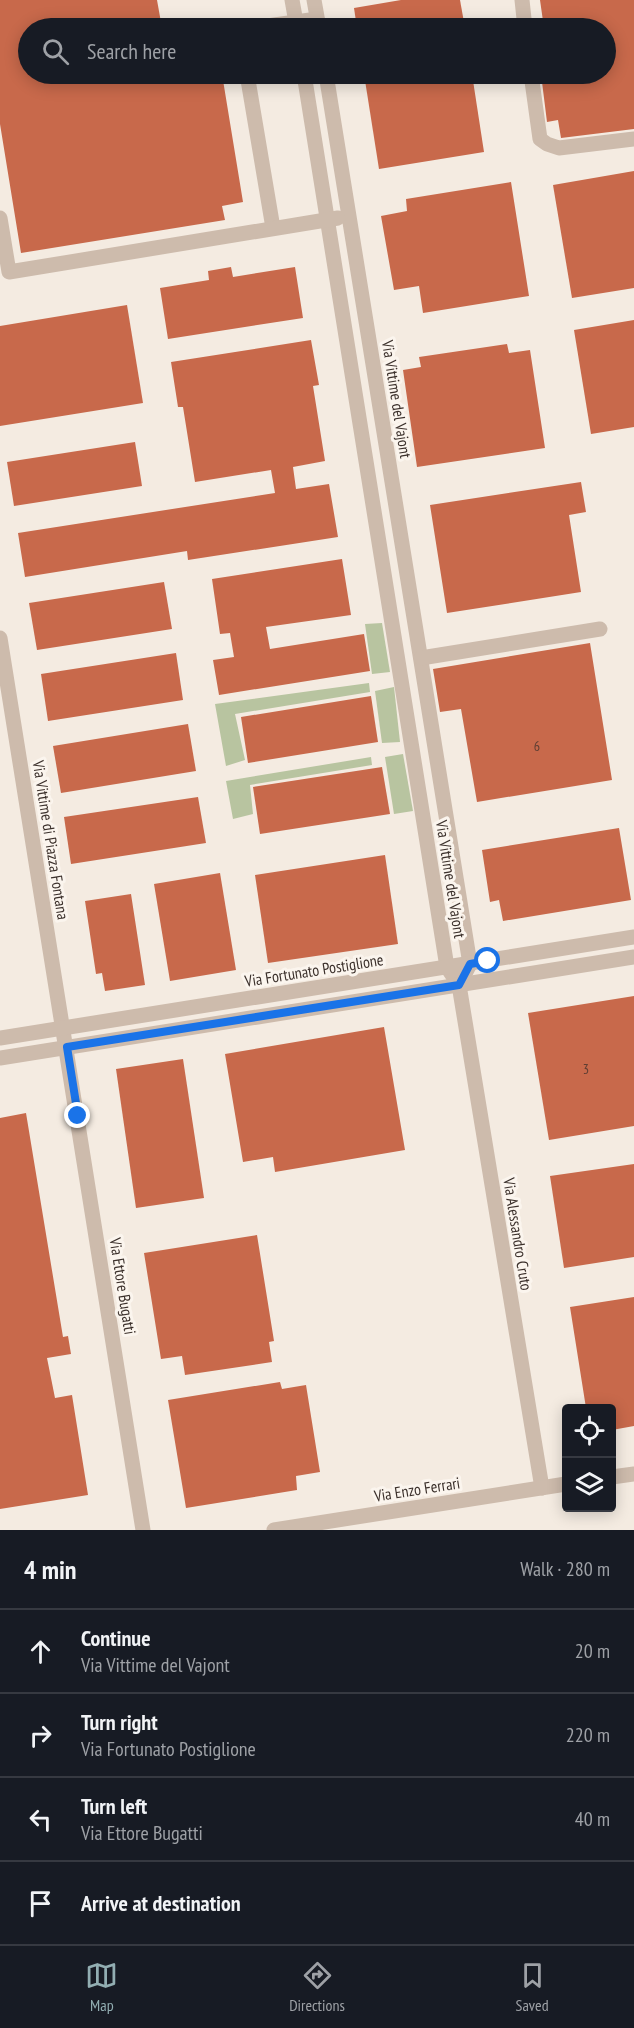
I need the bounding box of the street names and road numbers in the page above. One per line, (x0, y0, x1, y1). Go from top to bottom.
street label: Via Vittime del Vajont (378, 338, 416, 460)
street label: Via Vittime di Piazza Fontana (28, 758, 73, 921)
street label: Via Vittime del Vajont (432, 818, 470, 940)
street label: Via Fortunato Postiglione (242, 949, 385, 991)
street label: Via Alessandro Cruto (499, 1175, 537, 1292)
street label: Via Ettore Bugatti (105, 1235, 141, 1336)
street label: Via Enzo Ferrari (372, 1472, 461, 1506)

